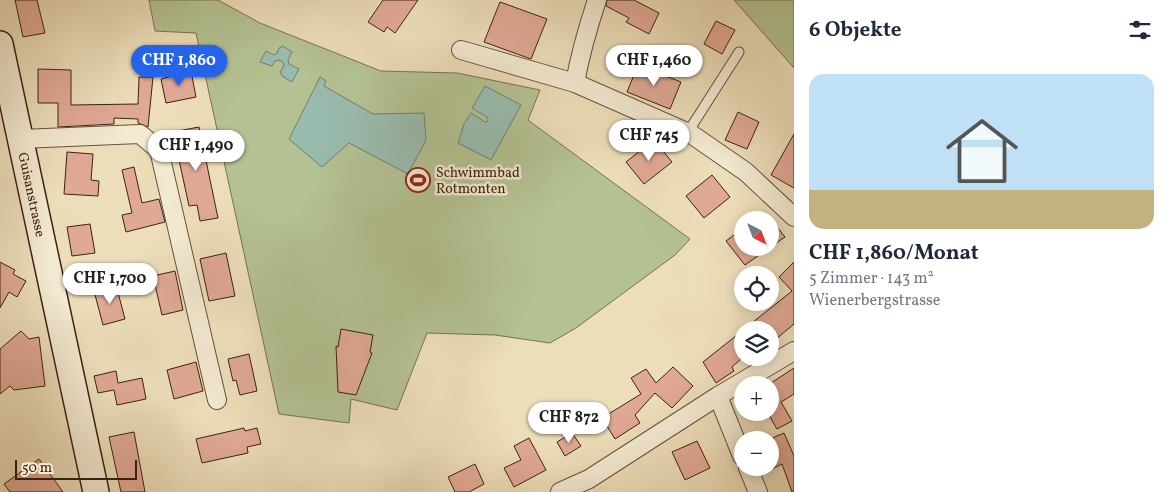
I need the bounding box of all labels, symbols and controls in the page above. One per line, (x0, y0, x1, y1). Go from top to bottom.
text: 6 Objekte (809, 16, 902, 45)
icon: filters (1126, 16, 1154, 44)
pin: CHF 1,860 (122, 44, 236, 87)
pin: CHF 1,460 (597, 44, 711, 87)
text: CHF 1,860 (142, 50, 216, 72)
text: CHF 1,460 (617, 50, 691, 72)
icon: home (937, 106, 1027, 196)
pin: CHF 745 (603, 120, 695, 162)
text: CHF 745 (620, 125, 678, 147)
pin: CHF 1,490 (139, 130, 253, 172)
text: CHF 1,490 (159, 135, 233, 157)
street label: Guisanstrasse (12, 151, 49, 239)
place label: Schwimmbad Rotmonten (436, 164, 520, 199)
sports icon: Schwimmbad Rotmonten (405, 167, 431, 193)
north arrow (734, 211, 779, 256)
map controls (734, 211, 779, 476)
text: CHF 1,860/Monat (809, 239, 979, 268)
pin: CHF 1,700 (53, 262, 167, 305)
button: locate (734, 266, 779, 311)
text: CHF 1,700 (74, 268, 146, 290)
text: 5 Zimmer · 143 m² (809, 268, 934, 290)
text: Wienerbergstrasse (809, 290, 940, 312)
button: layers (734, 321, 779, 366)
button: + (734, 376, 779, 421)
pin: CHF 872 (523, 402, 615, 444)
text: CHF 872 (539, 407, 599, 429)
button: − (734, 431, 779, 476)
scale bar (15, 457, 138, 480)
text: 50 m (22, 459, 52, 478)

